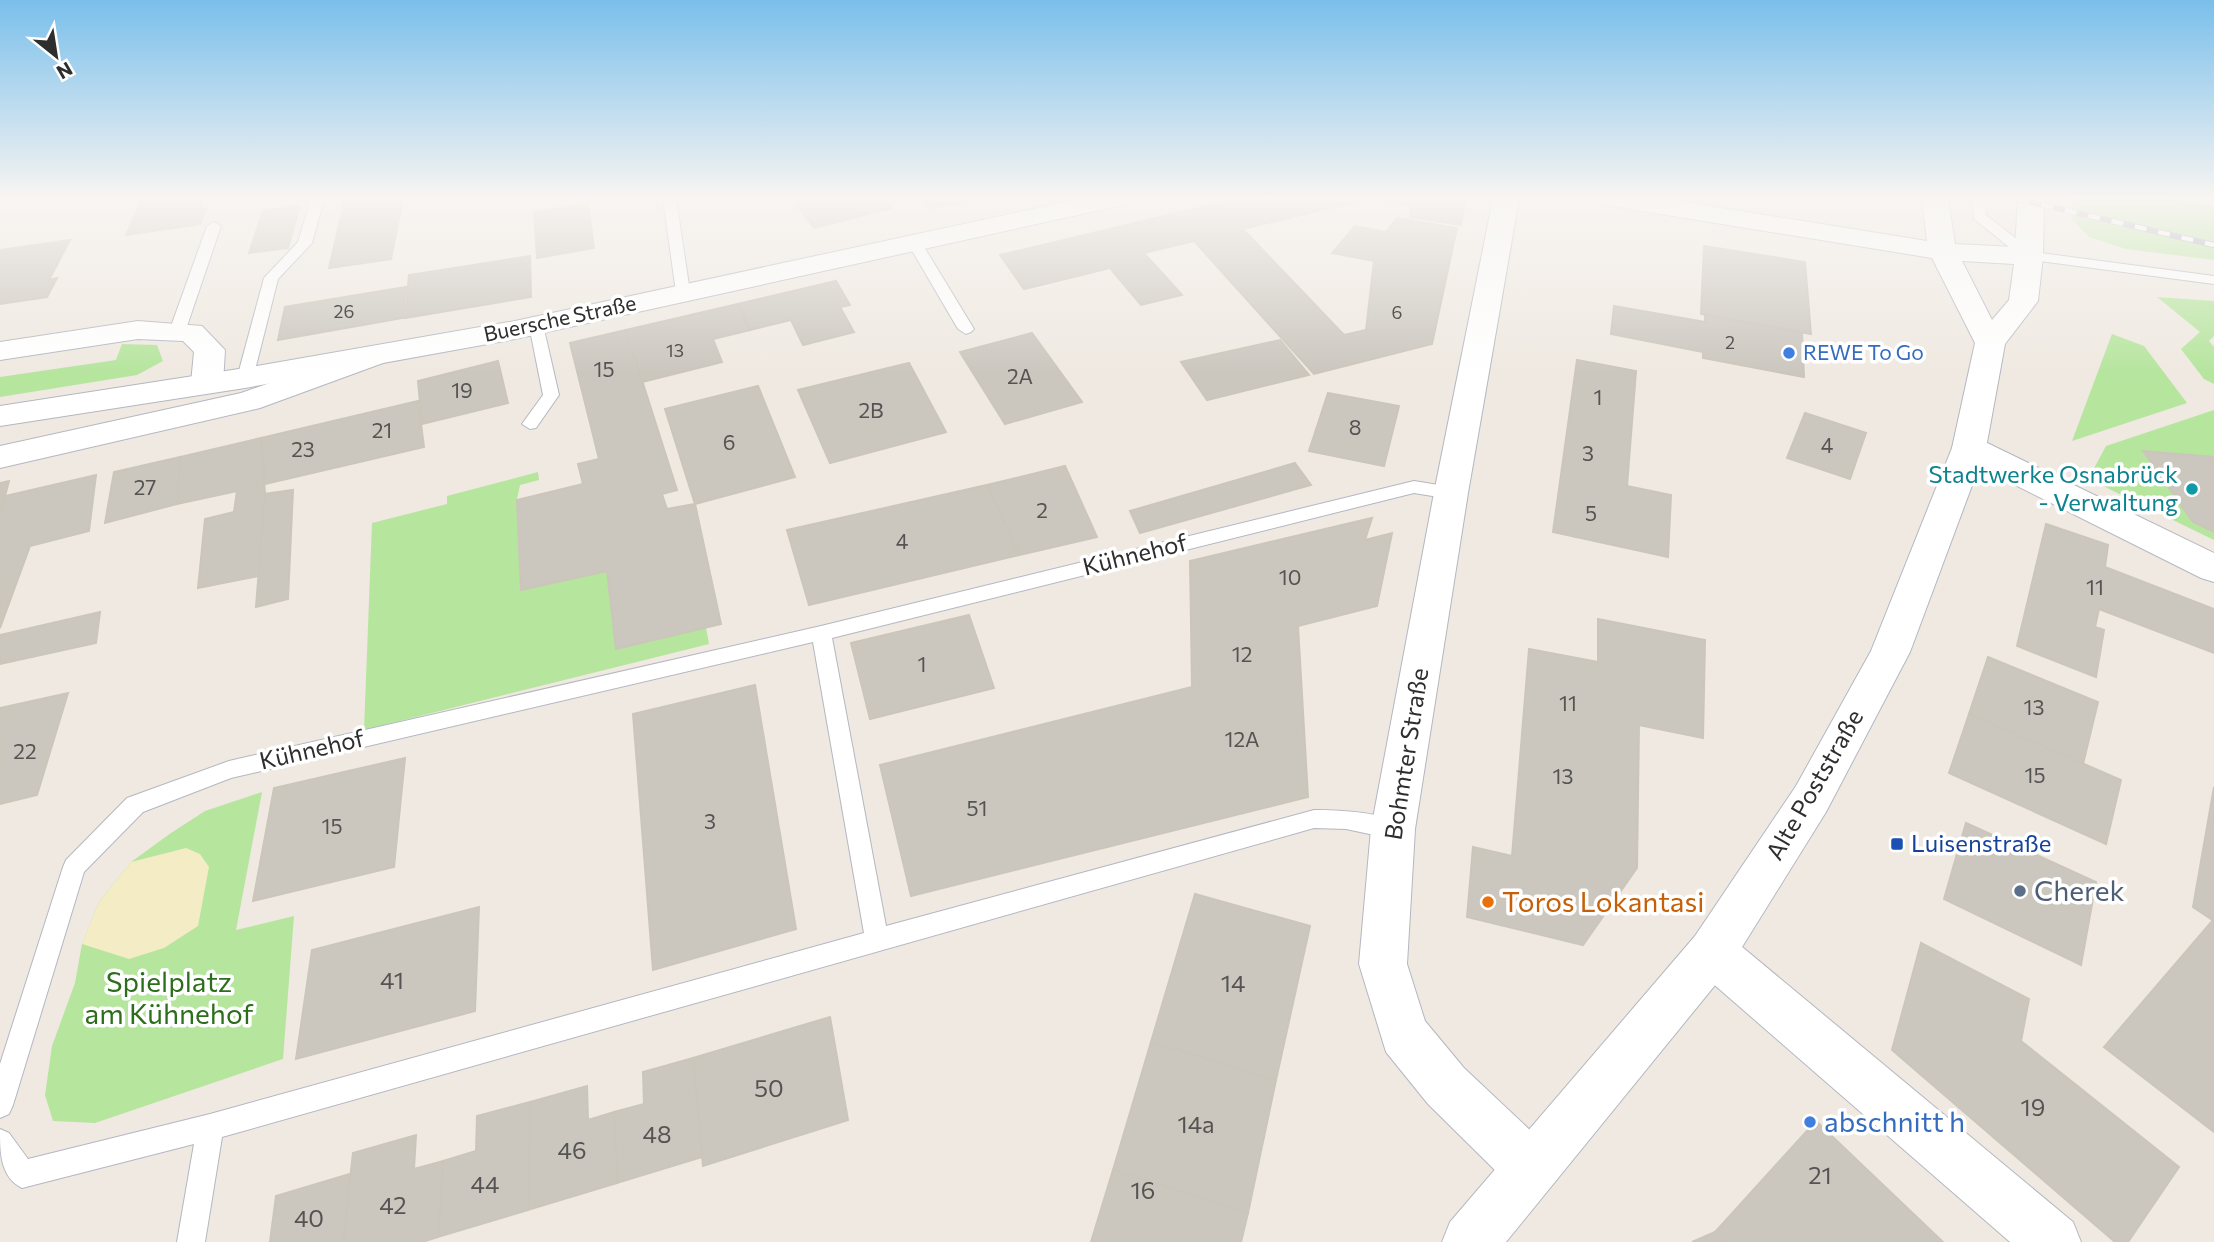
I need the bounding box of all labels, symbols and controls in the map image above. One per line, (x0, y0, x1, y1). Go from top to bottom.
north arrow (21, 21, 91, 91)
text: N (53, 58, 77, 85)
street label: Buersche Straße (481, 289, 638, 346)
house number: 26 (334, 300, 354, 322)
house number: 6 (1392, 301, 1402, 323)
house number: 2 (1725, 331, 1735, 353)
house number: 13 (666, 339, 684, 361)
place label: REWE To Go (1803, 339, 1924, 364)
marker: REWE To Go (1781, 345, 1797, 361)
house number: 15 (593, 356, 615, 381)
house number: 2A (1007, 363, 1033, 388)
house number: 19 (451, 377, 473, 402)
house number: 1 (1594, 384, 1602, 409)
house number: 2B (858, 397, 884, 422)
house number: 8 (1349, 414, 1361, 439)
house number: 21 (372, 417, 392, 442)
house number: 6 (723, 429, 735, 454)
house number: 4 (1821, 432, 1834, 457)
house number: 23 (291, 436, 315, 461)
house number: 3 (1582, 440, 1594, 465)
place label: Stadtwerke Osnabrück - Verwaltung (1928, 459, 2178, 516)
house number: 27 (134, 474, 156, 499)
marker: Stadtwerke Osnabrück - Verwaltung (2184, 481, 2200, 497)
house number: 2 (1036, 497, 1048, 522)
house number: 5 (1585, 500, 1597, 525)
street label: Kühnehof (1079, 526, 1190, 581)
house number: 4 (896, 528, 909, 553)
house number: 10 (1279, 564, 1301, 589)
house number: 11 (2086, 574, 2104, 599)
house number: 12 (1232, 641, 1252, 666)
house number: 1 (918, 651, 926, 676)
street label: Bohmter Straße (1378, 666, 1433, 842)
house number: 11 (1559, 690, 1577, 715)
house number: 13 (2024, 694, 2044, 719)
street label: Alte Poststraße (1759, 704, 1868, 865)
street label: Kühnehof (256, 722, 367, 775)
house number: 12A (1224, 726, 1260, 751)
house number: 22 (13, 738, 37, 763)
house number: 15 (2024, 762, 2046, 787)
house number: 13 (1553, 763, 1573, 788)
house number: 51 (966, 795, 988, 820)
house number: 3 (704, 808, 716, 833)
house number: 15 (321, 813, 343, 838)
place label: Luisenstraße (1911, 828, 2051, 857)
marker: Luisenstraße (1889, 836, 1905, 852)
place label: Cherek (2034, 873, 2125, 907)
marker: Cherek (2012, 883, 2028, 899)
place label: Toros Lokantasi (1502, 884, 1704, 918)
marker: Toros Lokantasi (1480, 894, 1496, 910)
park label: Spielplatz am Kühnehof (85, 964, 254, 1030)
house number: 41 (380, 965, 404, 994)
house number: 14 (1221, 968, 1245, 997)
house number: 50 (754, 1073, 784, 1102)
house number: 19 (2021, 1092, 2045, 1121)
place label: abschnitt h (1824, 1104, 1965, 1138)
house number: 14a (1177, 1109, 1215, 1138)
marker: abschnitt h (1802, 1114, 1818, 1130)
house number: 48 (643, 1119, 671, 1148)
house number: 46 (558, 1135, 586, 1164)
house number: 21 (1808, 1160, 1832, 1189)
house number: 44 (471, 1169, 499, 1198)
house number: 16 (1131, 1175, 1155, 1204)
house number: 42 (379, 1190, 407, 1219)
house number: 40 (294, 1203, 324, 1232)

